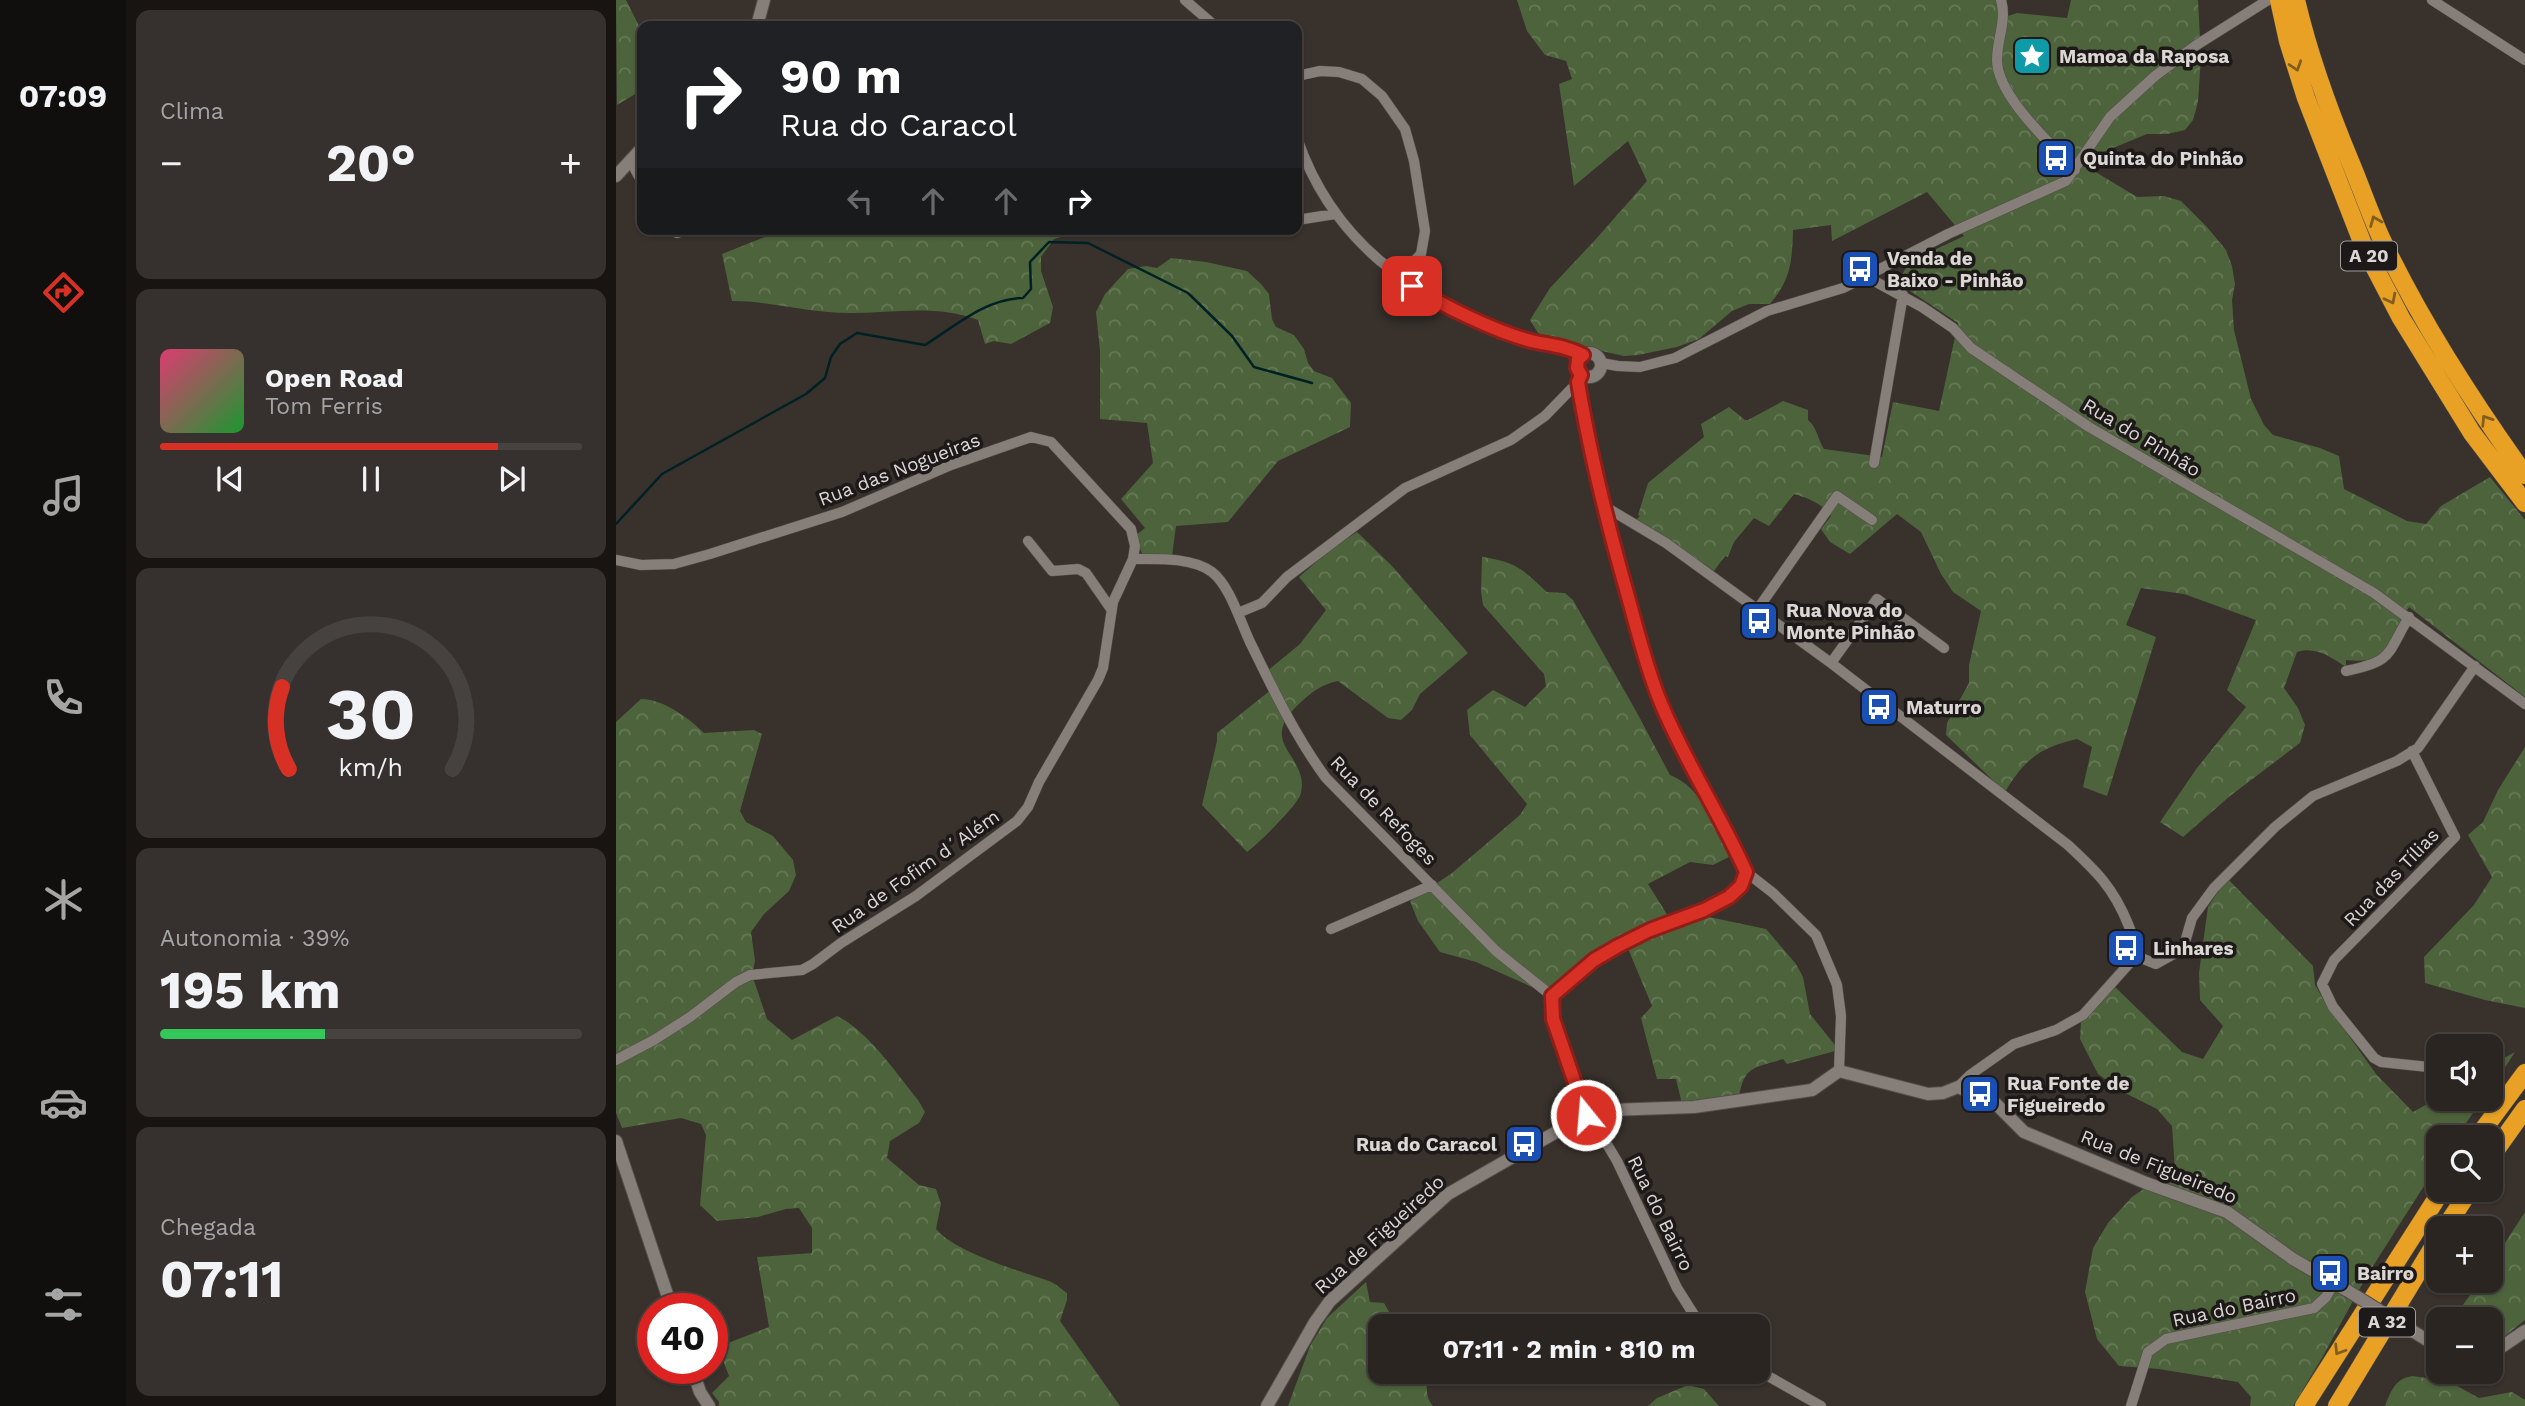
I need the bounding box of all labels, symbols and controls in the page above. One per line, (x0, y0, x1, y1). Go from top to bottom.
place icon: Mamoa da Raposa (2011, 35, 2053, 77)
place label: Mamoa da Raposa (2059, 45, 2229, 68)
text: 90 m (780, 47, 902, 105)
icon: right (665, 49, 756, 140)
one-way arrow (2287, 60, 2302, 72)
text: 07:09 (19, 77, 107, 115)
text: Clima (160, 98, 224, 125)
text: Rua do Caracol (780, 106, 1017, 144)
text: 20° (326, 133, 416, 194)
bus stop icon: Quinta do Pinhão (2035, 137, 2077, 179)
text: − (160, 141, 183, 185)
text: + (559, 141, 582, 185)
place label: Quinta do Pinhão (2083, 147, 2244, 170)
icon: left (841, 182, 879, 220)
icon: ahead (914, 182, 952, 220)
icon: ahead (987, 182, 1025, 220)
icon: right (1060, 182, 1098, 220)
one-way arrow (2369, 216, 2383, 228)
road number: A 20 (2341, 242, 2397, 270)
place label: Venda de Baixo - Pinhão (1887, 247, 2024, 292)
bus stop icon: Venda de Baixo - Pinhão (1839, 248, 1881, 290)
pin (1382, 256, 1442, 316)
icon: arrive (1393, 267, 1431, 305)
icon: directions (39, 268, 88, 317)
one-way arrow (2383, 292, 2396, 304)
text: Open Road (265, 363, 403, 393)
text: Tom Ferris (265, 393, 383, 420)
street label: Rua do Pinhão (2079, 393, 2205, 482)
one-way arrow (2481, 414, 2494, 427)
street label: Rua das Nogueiras (815, 428, 983, 511)
icon: previous (211, 460, 249, 498)
icon: pause (352, 460, 390, 498)
icon: next (493, 460, 531, 498)
icon: music (39, 471, 88, 520)
place label: Rua Nova do Monte Pinhão (1786, 599, 1915, 644)
bus stop icon: Rua Nova do Monte Pinhão (1738, 600, 1780, 642)
text: 30 (326, 671, 416, 757)
icon: phone (39, 673, 88, 722)
bus stop icon: Maturro (1858, 686, 1900, 728)
place label: Maturro (1906, 696, 1982, 719)
street label: Rua de Refoges (1326, 751, 1442, 870)
text: km/h (339, 753, 403, 782)
street label: Rua de Fofim d´Além (827, 805, 1004, 938)
street label: Rua das Tílias (2339, 824, 2444, 931)
icon: climate (39, 875, 88, 924)
text: Autonomia · 39% (160, 925, 349, 952)
bus stop icon: Linhares (2105, 927, 2147, 969)
place label: Linhares (2153, 937, 2234, 960)
text: 195 km (160, 960, 341, 1021)
map controls (2426, 1034, 2503, 1384)
button: sound (2426, 1034, 2503, 1111)
place label: Rua Fonte de Figueiredo (2007, 1072, 2129, 1117)
bus stop icon: Rua Fonte de Figueiredo (1959, 1073, 2001, 1115)
icon: car (39, 1078, 88, 1127)
position arrow (1549, 1078, 1623, 1152)
bus stop icon: Rua do Caracol (1503, 1123, 1545, 1165)
street label: Rua de Figueiredo (2077, 1125, 2240, 1208)
button: search (2426, 1125, 2503, 1202)
place label: Rua do Caracol (1356, 1133, 1498, 1156)
street label: Rua do Bairro (1623, 1152, 1698, 1275)
street label: Rua de Figueiredo (1310, 1170, 1449, 1299)
text: Chegada (160, 1214, 256, 1241)
button: + (2426, 1216, 2503, 1293)
text: 07:11 (160, 1249, 283, 1310)
bus stop icon: Bairro (2309, 1252, 2351, 1294)
place label: Bairro (2357, 1262, 2414, 1285)
icon: filters (39, 1280, 88, 1329)
street label: Rua do Bairro (2170, 1283, 2298, 1332)
speed limit sign: 40 (637, 1293, 728, 1384)
button: − (2426, 1307, 2503, 1384)
road number: A 32 (2359, 1308, 2415, 1336)
text: 07:11 · 2 min · 810 m (1443, 1334, 1695, 1364)
one-way arrow (2334, 1343, 2347, 1356)

